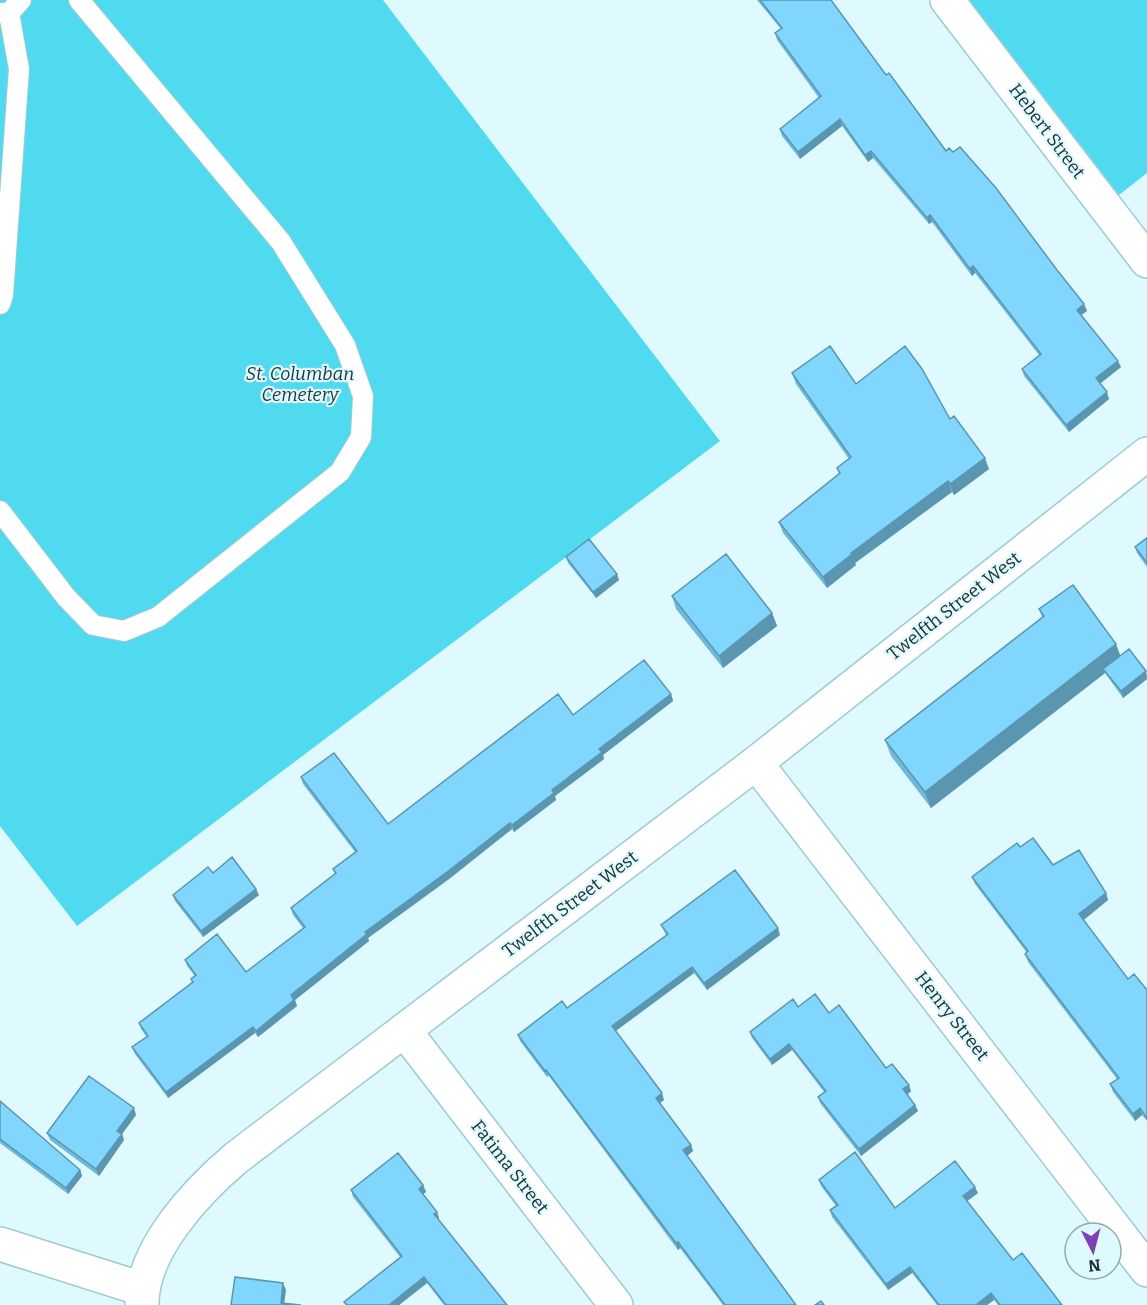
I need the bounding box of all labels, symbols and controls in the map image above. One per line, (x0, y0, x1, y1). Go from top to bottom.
street label: Hebert Street (1004, 79, 1090, 183)
park label: St. Columban Cemetery (246, 363, 354, 406)
street label: Twelfth Street West (883, 547, 1026, 665)
street label: Twelfth Street West (498, 846, 642, 962)
street label: Henry Street (910, 967, 994, 1065)
street label: Fatima Street (467, 1116, 554, 1219)
north arrow (1063, 1221, 1123, 1281)
text: N (1087, 1255, 1102, 1276)

